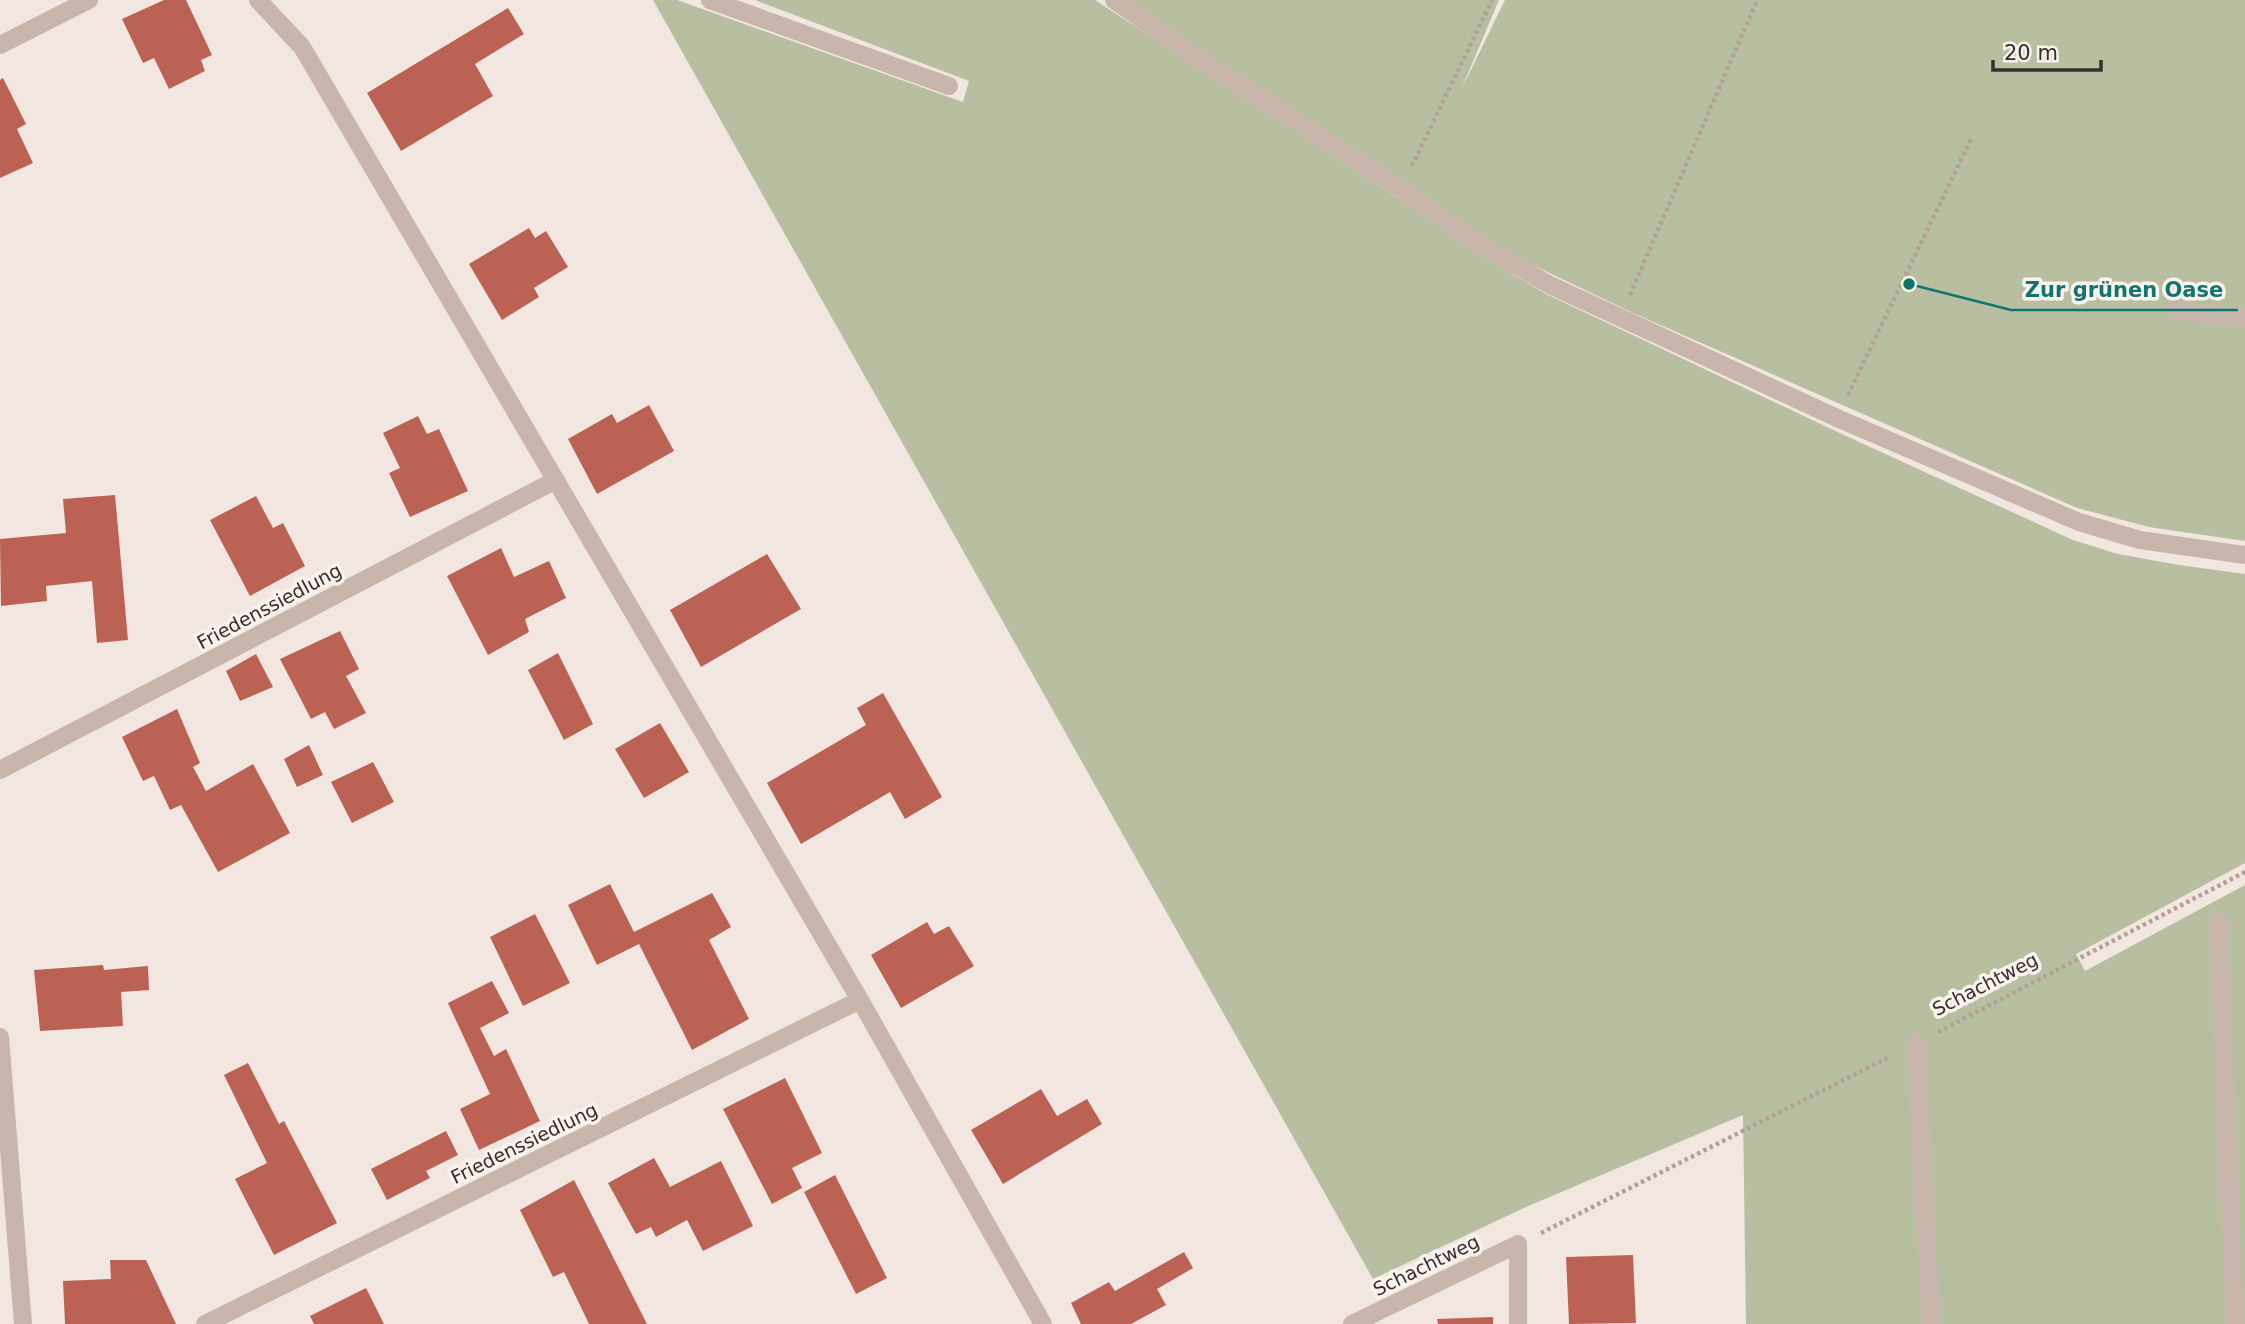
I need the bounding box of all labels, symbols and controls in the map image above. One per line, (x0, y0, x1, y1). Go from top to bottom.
scale bar (1993, 28, 2102, 72)
text: 20 m (2004, 41, 2058, 65)
callout: Zur grünen Oase (2011, 268, 2238, 310)
text: Zur grünen Oase (2025, 278, 2223, 302)
street label: Friedenssiedlung (193, 559, 345, 653)
street label: Schachtweg (1929, 948, 2041, 1020)
street label: Friedenssiedlung (447, 1098, 601, 1188)
street label: Schachtweg (1369, 1230, 1483, 1300)

